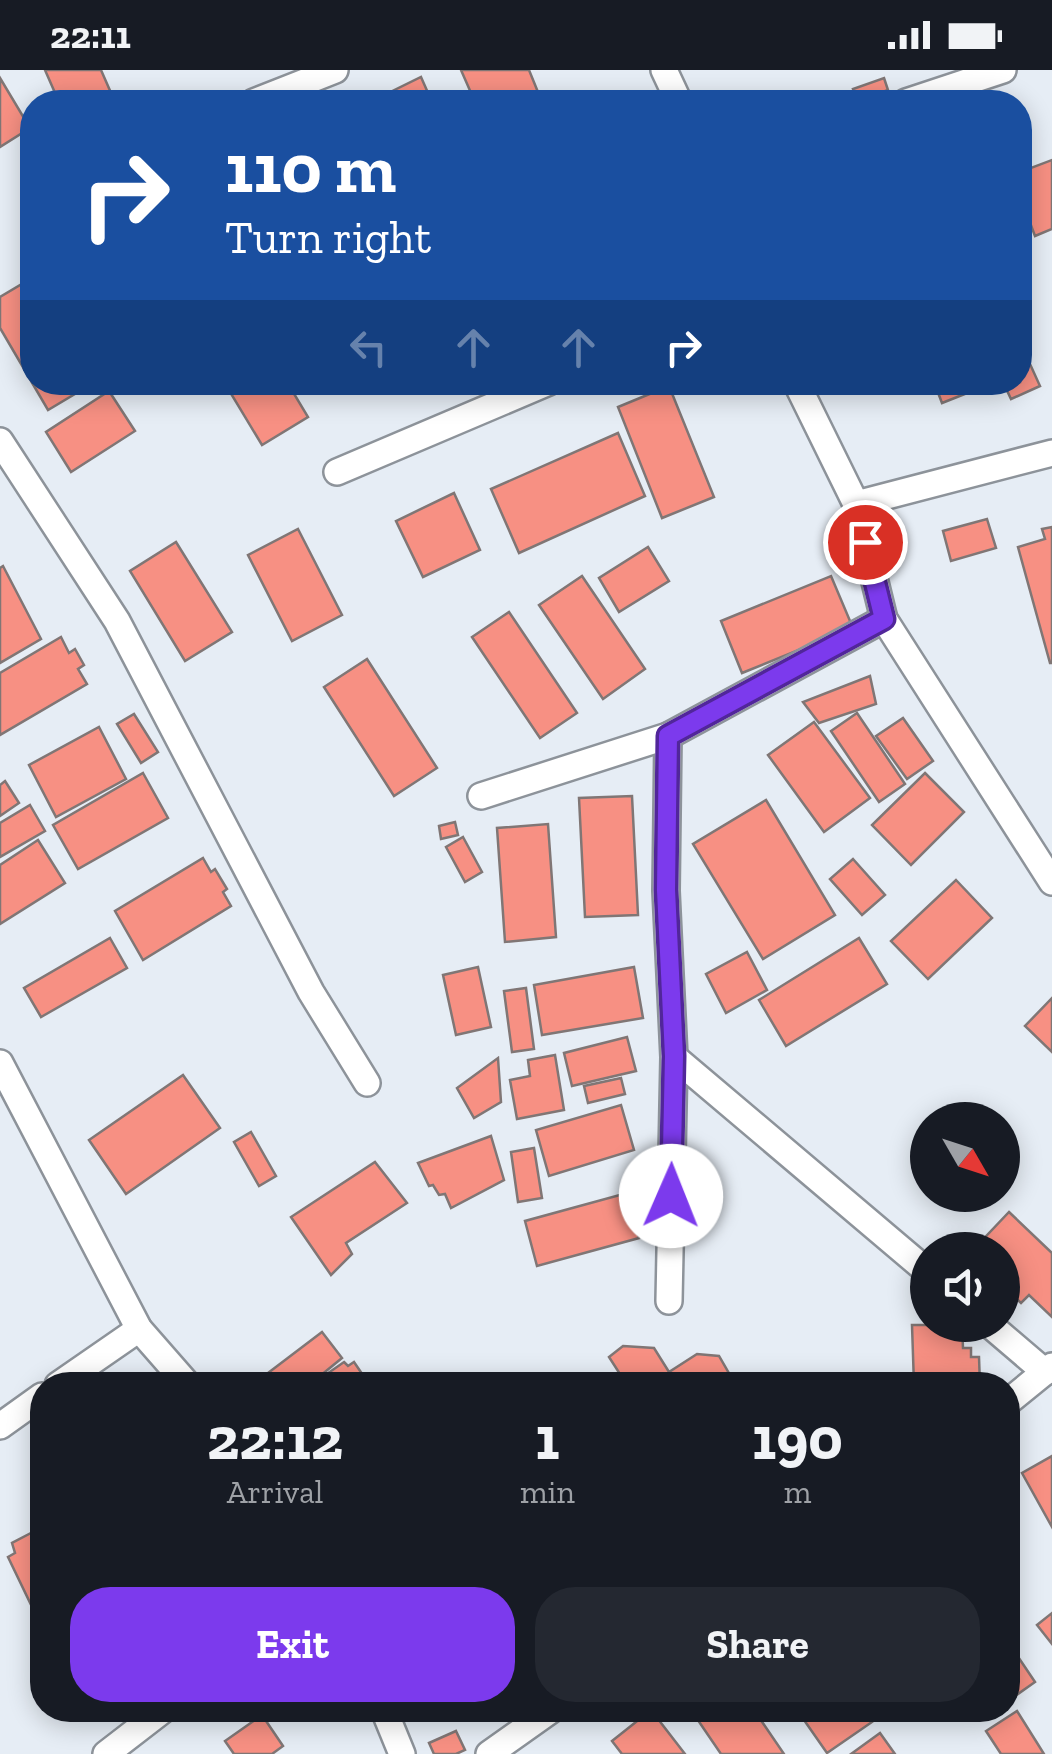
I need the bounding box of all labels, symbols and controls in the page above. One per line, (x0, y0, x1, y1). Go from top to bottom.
text: 22:11 (50, 12, 131, 58)
text: 110 m (225, 126, 396, 210)
icon: right (60, 130, 190, 260)
text: Turn right (225, 211, 431, 265)
icon: left (341, 320, 396, 375)
icon: ahead (446, 320, 501, 375)
icon: ahead (551, 320, 606, 375)
icon: right (656, 320, 711, 375)
pin (823, 500, 908, 585)
icon: arrive (838, 515, 893, 570)
north arrow (910, 1102, 1020, 1212)
map controls (910, 1102, 1020, 1342)
position arrow (619, 1144, 723, 1248)
button: sound (910, 1232, 1020, 1342)
text: 22:12 (207, 1402, 343, 1474)
text: 1 (535, 1402, 560, 1474)
text: 190 (752, 1402, 843, 1474)
text: Arrival (227, 1473, 323, 1511)
text: min (520, 1473, 575, 1511)
text: m (784, 1473, 811, 1511)
button: Exit (70, 1587, 515, 1702)
button: Share (535, 1587, 980, 1702)

